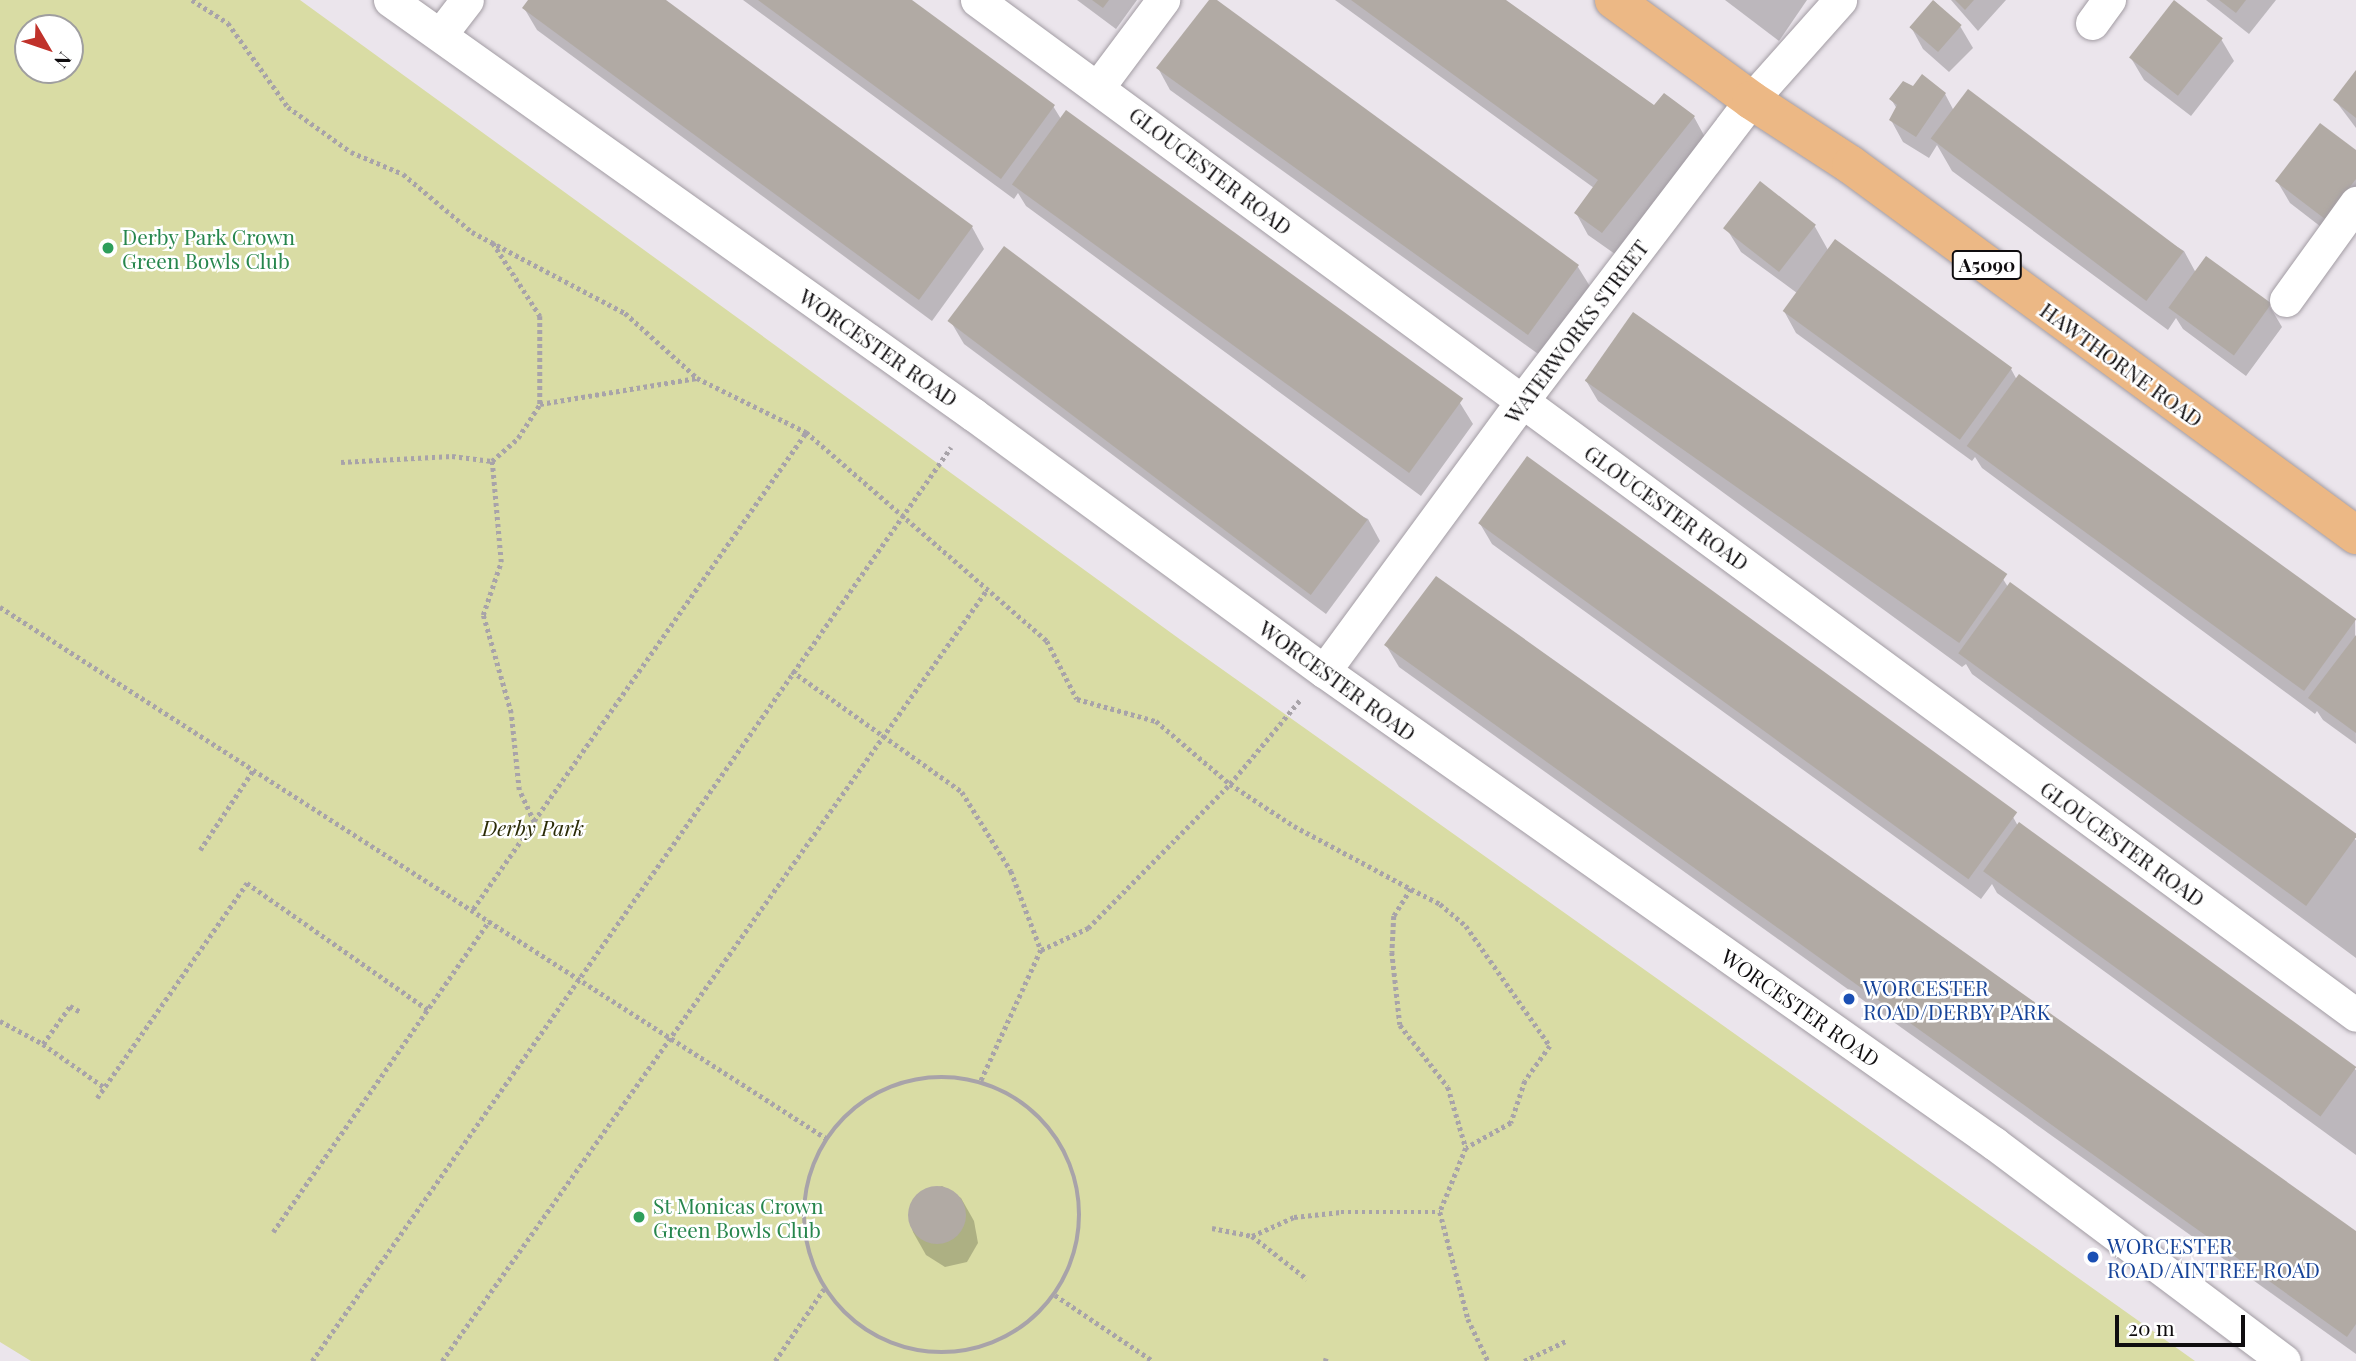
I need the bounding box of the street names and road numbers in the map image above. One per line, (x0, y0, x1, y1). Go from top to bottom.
street label: GLOUCESTER ROAD (1125, 101, 1297, 239)
street label: WATERWORKS STREET (1499, 234, 1653, 428)
road number: A5090 (1950, 249, 2024, 280)
street label: WORCESTER ROAD (795, 283, 963, 411)
street label: HAWTHORNE ROAD (2036, 297, 2208, 431)
street label: GLOUCESTER ROAD (1580, 439, 1754, 575)
street label: WORCESTER ROAD (1255, 615, 1421, 745)
street label: GLOUCESTER ROAD (2036, 775, 2210, 911)
street label: WORCESTER ROAD (1717, 943, 1885, 1071)

